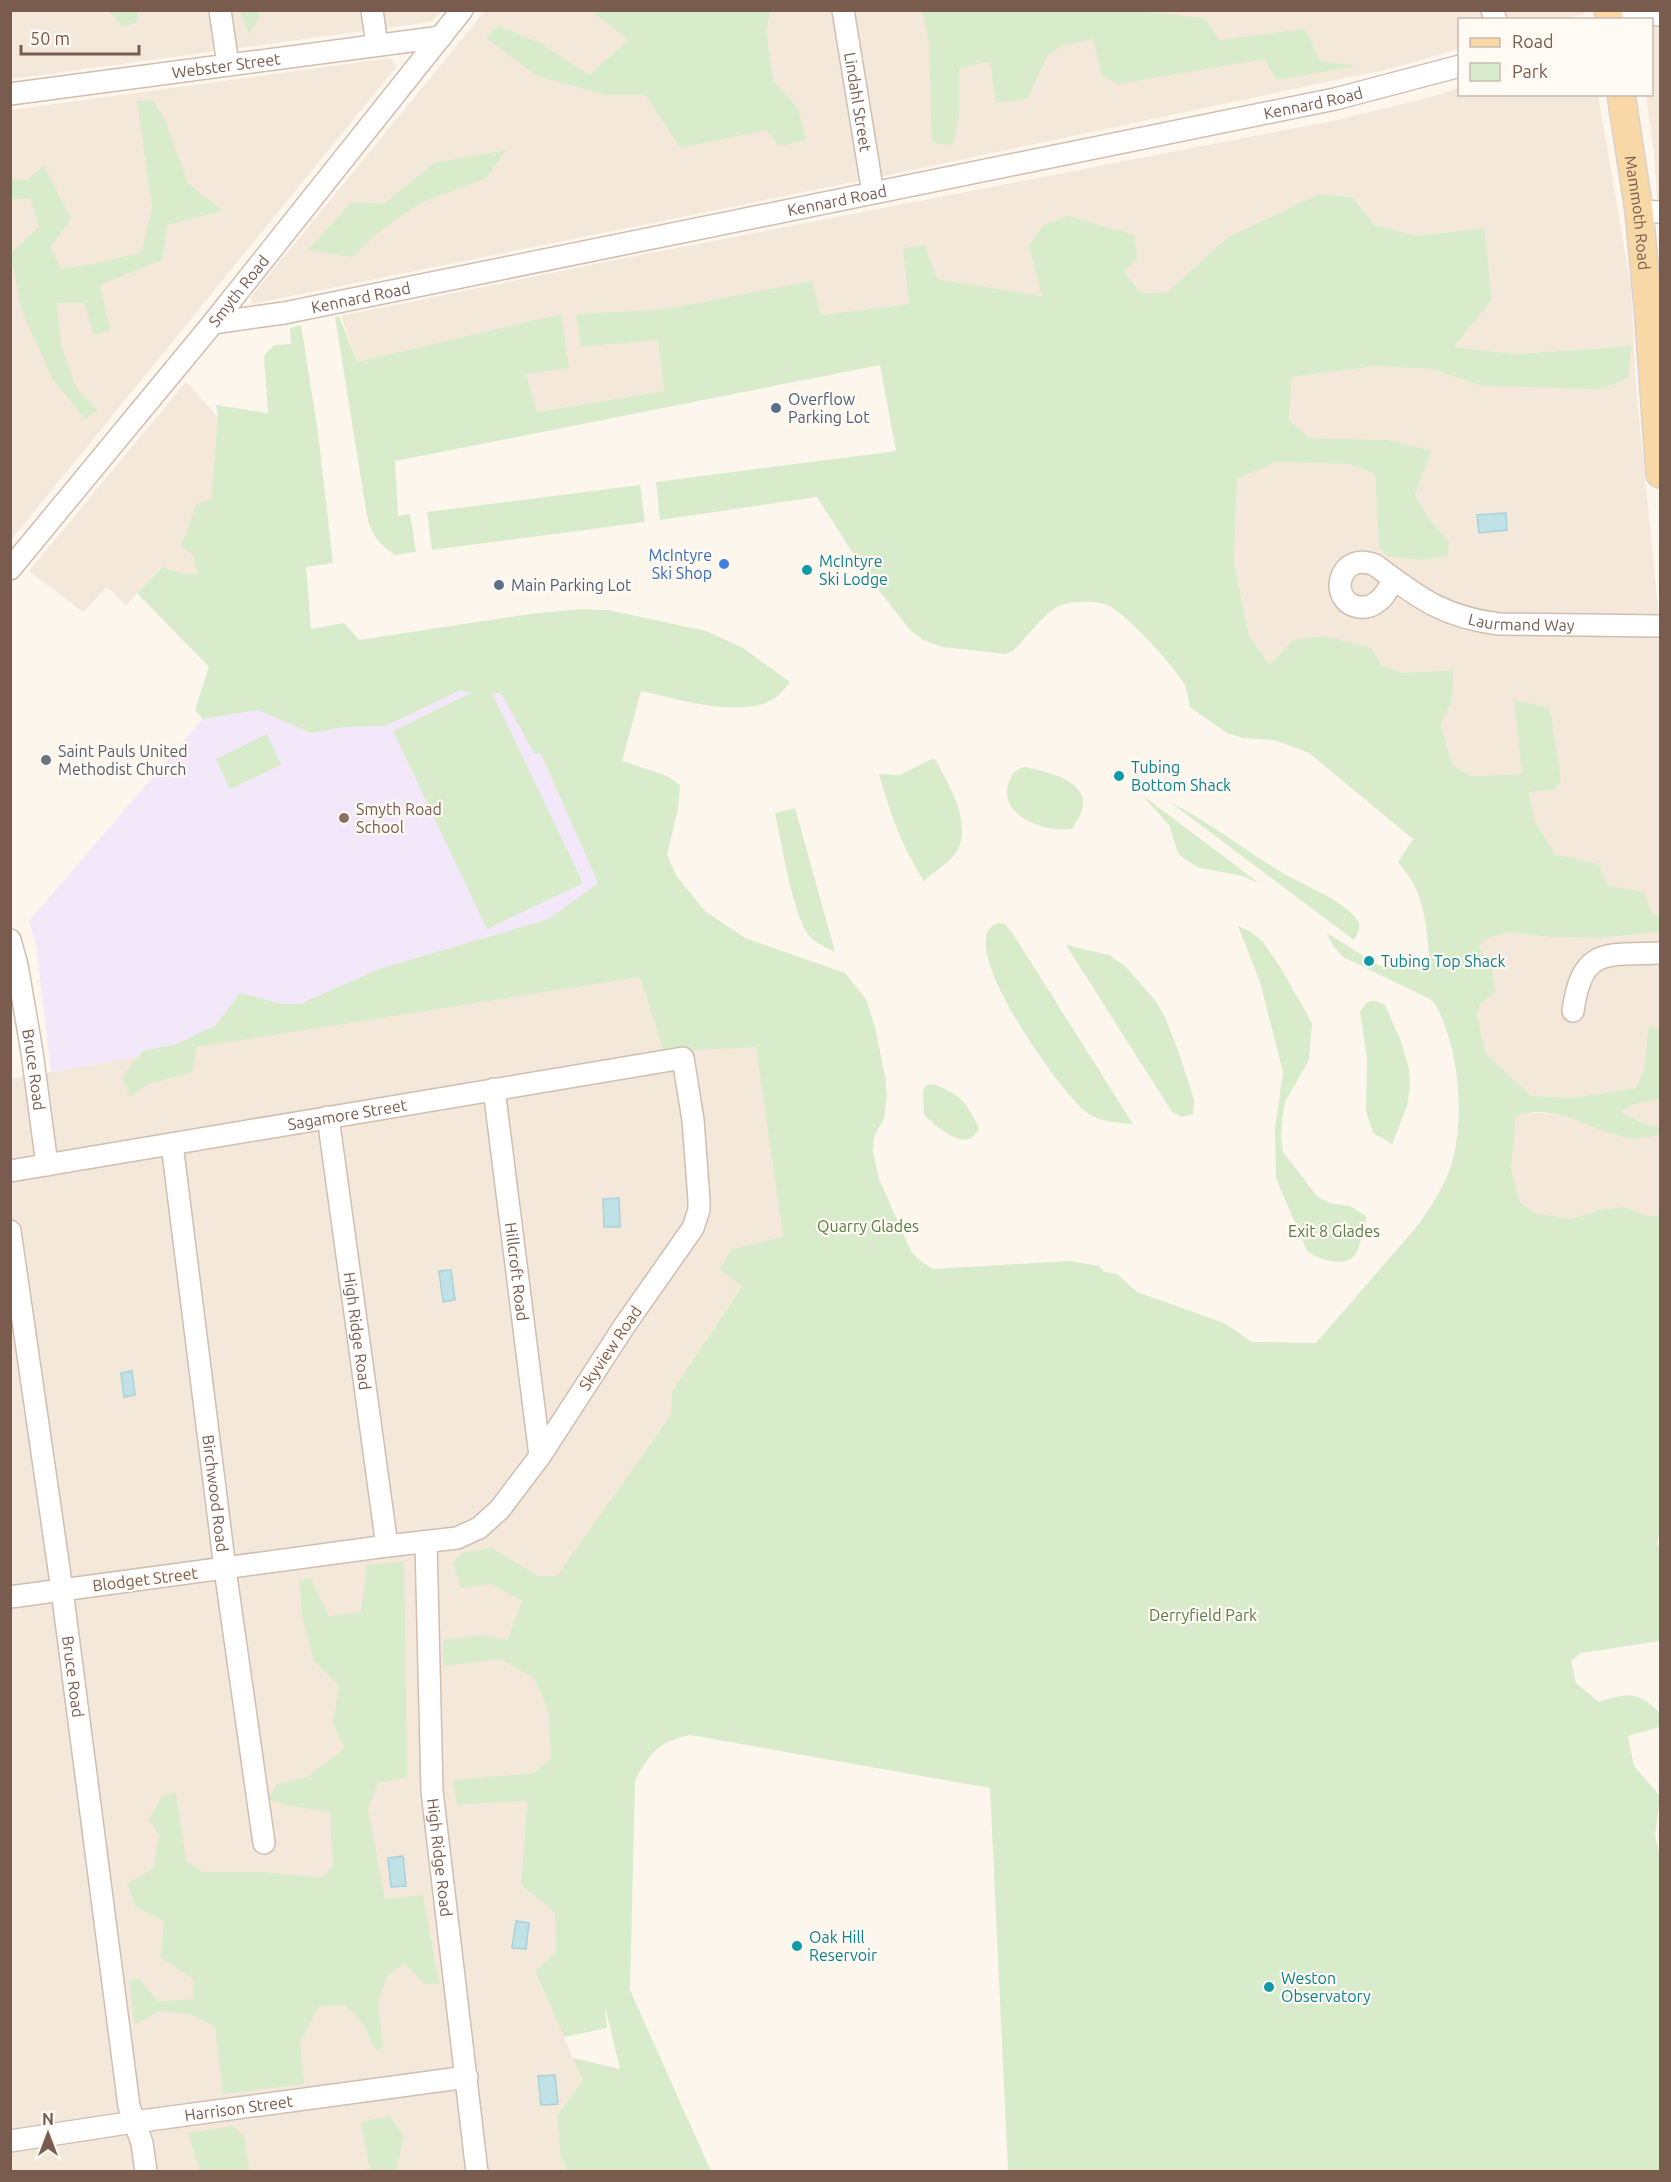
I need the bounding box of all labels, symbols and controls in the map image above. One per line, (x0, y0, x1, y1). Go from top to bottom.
scale bar (21, 18, 140, 56)
legend (1458, 18, 1653, 96)
text: 50 m (30, 28, 70, 48)
text: Road (1512, 31, 1554, 51)
street label: Webster Street (171, 49, 282, 82)
street label: Lindahl Street (841, 51, 875, 154)
text: Park (1512, 61, 1548, 81)
street label: Kennard Road (1262, 83, 1365, 122)
street label: Mammoth Road (1622, 154, 1654, 271)
street label: Kennard Road (786, 182, 888, 219)
street label: Smyth Road (205, 252, 272, 330)
street label: Kennard Road (309, 278, 412, 316)
place label: Overflow Parking Lot (788, 390, 870, 426)
marker: Overflow Parking Lot (769, 401, 783, 415)
place label: McIntyre Ski Shop (649, 546, 712, 582)
place label: McIntyre Ski Lodge (819, 552, 888, 588)
marker: McIntyre Ski Shop (717, 557, 731, 571)
marker: McIntyre Ski Lodge (800, 563, 814, 577)
place label: Main Parking Lot (511, 576, 632, 594)
marker: Main Parking Lot (492, 578, 506, 592)
street label: Laurmand Way (1466, 610, 1575, 634)
place label: Saint Pauls United Methodist Church (58, 742, 188, 778)
marker: Saint Pauls United Methodist Church (39, 753, 53, 767)
place label: Tubing Bottom Shack (1131, 758, 1231, 794)
marker: Tubing Bottom Shack (1112, 769, 1126, 783)
place label: Smyth Road School (356, 800, 442, 836)
marker: Smyth Road School (337, 811, 351, 825)
place label: Tubing Top Shack (1381, 952, 1506, 970)
marker: Tubing Top Shack (1362, 954, 1376, 968)
street label: Bruce Road (19, 1027, 49, 1112)
street label: Sagamore Street (286, 1095, 409, 1133)
park label: Quarry Glades (817, 1217, 919, 1235)
street label: Hillcroft Road (502, 1221, 532, 1322)
park label: Exit 8 Glades (1288, 1222, 1380, 1240)
street label: High Ridge Road (340, 1271, 374, 1391)
street label: Skyview Road (575, 1302, 645, 1394)
street label: Birchwood Road (199, 1434, 232, 1553)
street label: Blodget Street (91, 1564, 199, 1594)
park label: Derryfield Park (1149, 1606, 1257, 1624)
street label: Bruce Road (59, 1635, 87, 1718)
street label: High Ridge Road (424, 1797, 456, 1918)
place label: Oak Hill Reservoir (809, 1928, 877, 1964)
marker: Oak Hill Reservoir (790, 1939, 804, 1953)
place label: Weston Observatory (1281, 1969, 1371, 2005)
marker: Weston Observatory (1262, 1980, 1276, 1994)
street label: Harrison Street (183, 2092, 295, 2124)
north arrow (18, 2104, 78, 2164)
text: N (42, 2110, 54, 2128)

